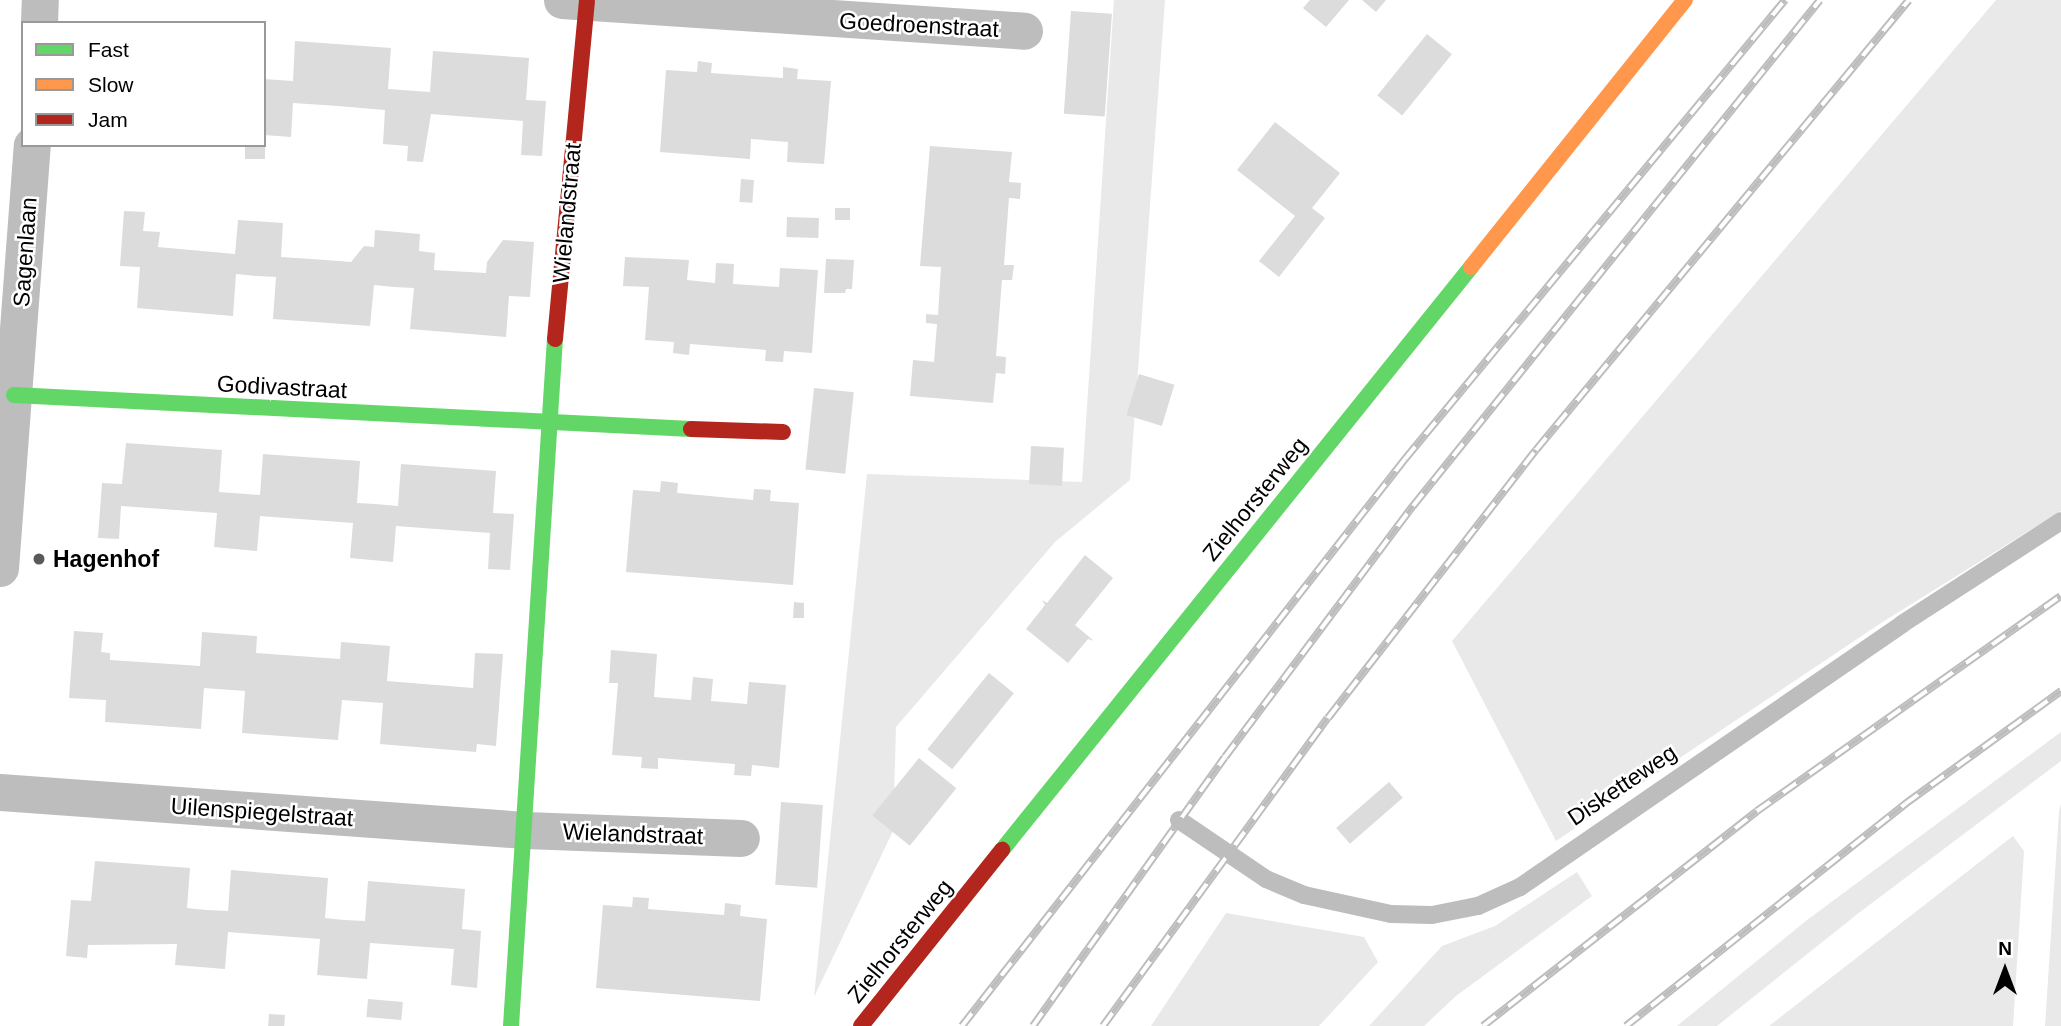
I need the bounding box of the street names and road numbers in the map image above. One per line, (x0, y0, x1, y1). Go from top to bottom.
street label: Goedroenstraat (838, 7, 1000, 43)
street label: Wielandstraat (547, 142, 587, 284)
street label: Sagenlaan (7, 196, 43, 308)
street label: Godivastraat (216, 370, 348, 404)
street label: Zielhorsterweg (1197, 432, 1313, 566)
street label: Disketteweg (1562, 739, 1682, 831)
street label: Uilenspiegelstraat (170, 792, 354, 832)
street label: Wielandstraat (562, 818, 704, 850)
street label: Zielhorsterweg (842, 874, 958, 1008)

